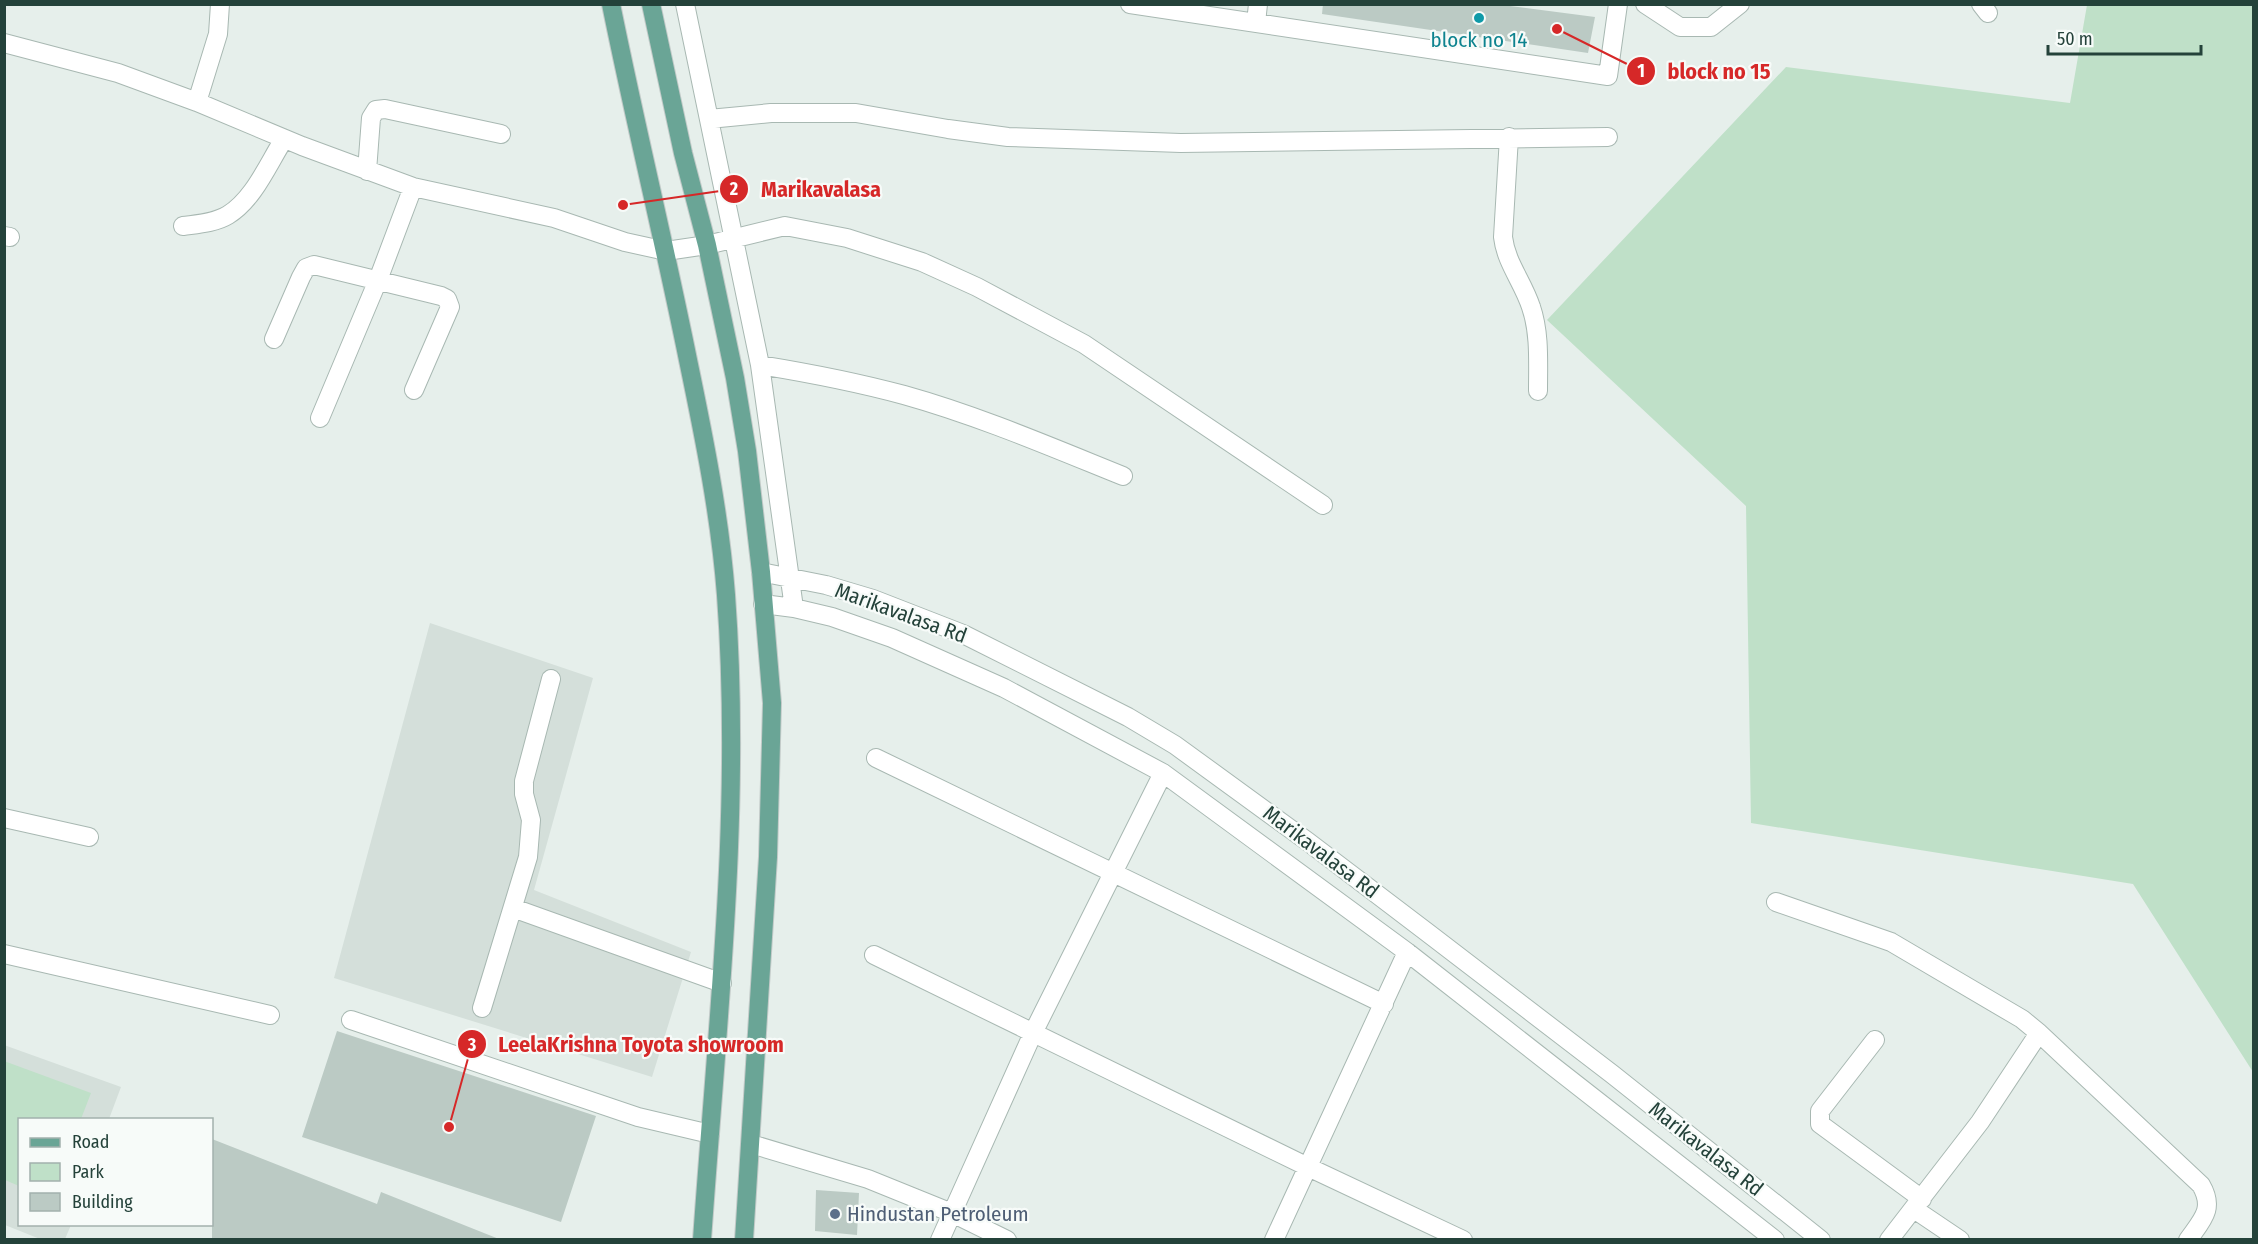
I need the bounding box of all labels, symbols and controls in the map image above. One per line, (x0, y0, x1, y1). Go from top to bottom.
marker: block no 14 (1472, 11, 1486, 25)
scale bar (2048, 18, 2201, 56)
place label: block no 14 (1431, 27, 1527, 53)
text: 50 m (2057, 28, 2093, 50)
callout: block no 15 (1626, 51, 1783, 91)
text: block no 15 (1668, 58, 1771, 85)
text: 1 (1637, 60, 1645, 82)
callout: Marikavalasa (719, 169, 893, 209)
text: Marikavalasa (761, 176, 881, 203)
text: 2 (729, 178, 738, 200)
street label: Marikavalasa Rd (832, 577, 970, 649)
street label: Marikavalasa Rd (1258, 800, 1384, 904)
callout: LeelaKrishna Toyota showroom (457, 1024, 796, 1064)
text: LeelaKrishna Toyota showroom (498, 1031, 784, 1058)
text: 3 (467, 1034, 477, 1056)
street label: Marikavalasa Rd (1643, 1096, 1769, 1202)
legend (18, 1118, 213, 1226)
text: Road (72, 1131, 109, 1153)
text: Park (72, 1161, 105, 1183)
text: Building (72, 1191, 133, 1213)
place label: Hindustan Petroleum (847, 1201, 1029, 1227)
marker: Hindustan Petroleum (828, 1207, 842, 1221)

